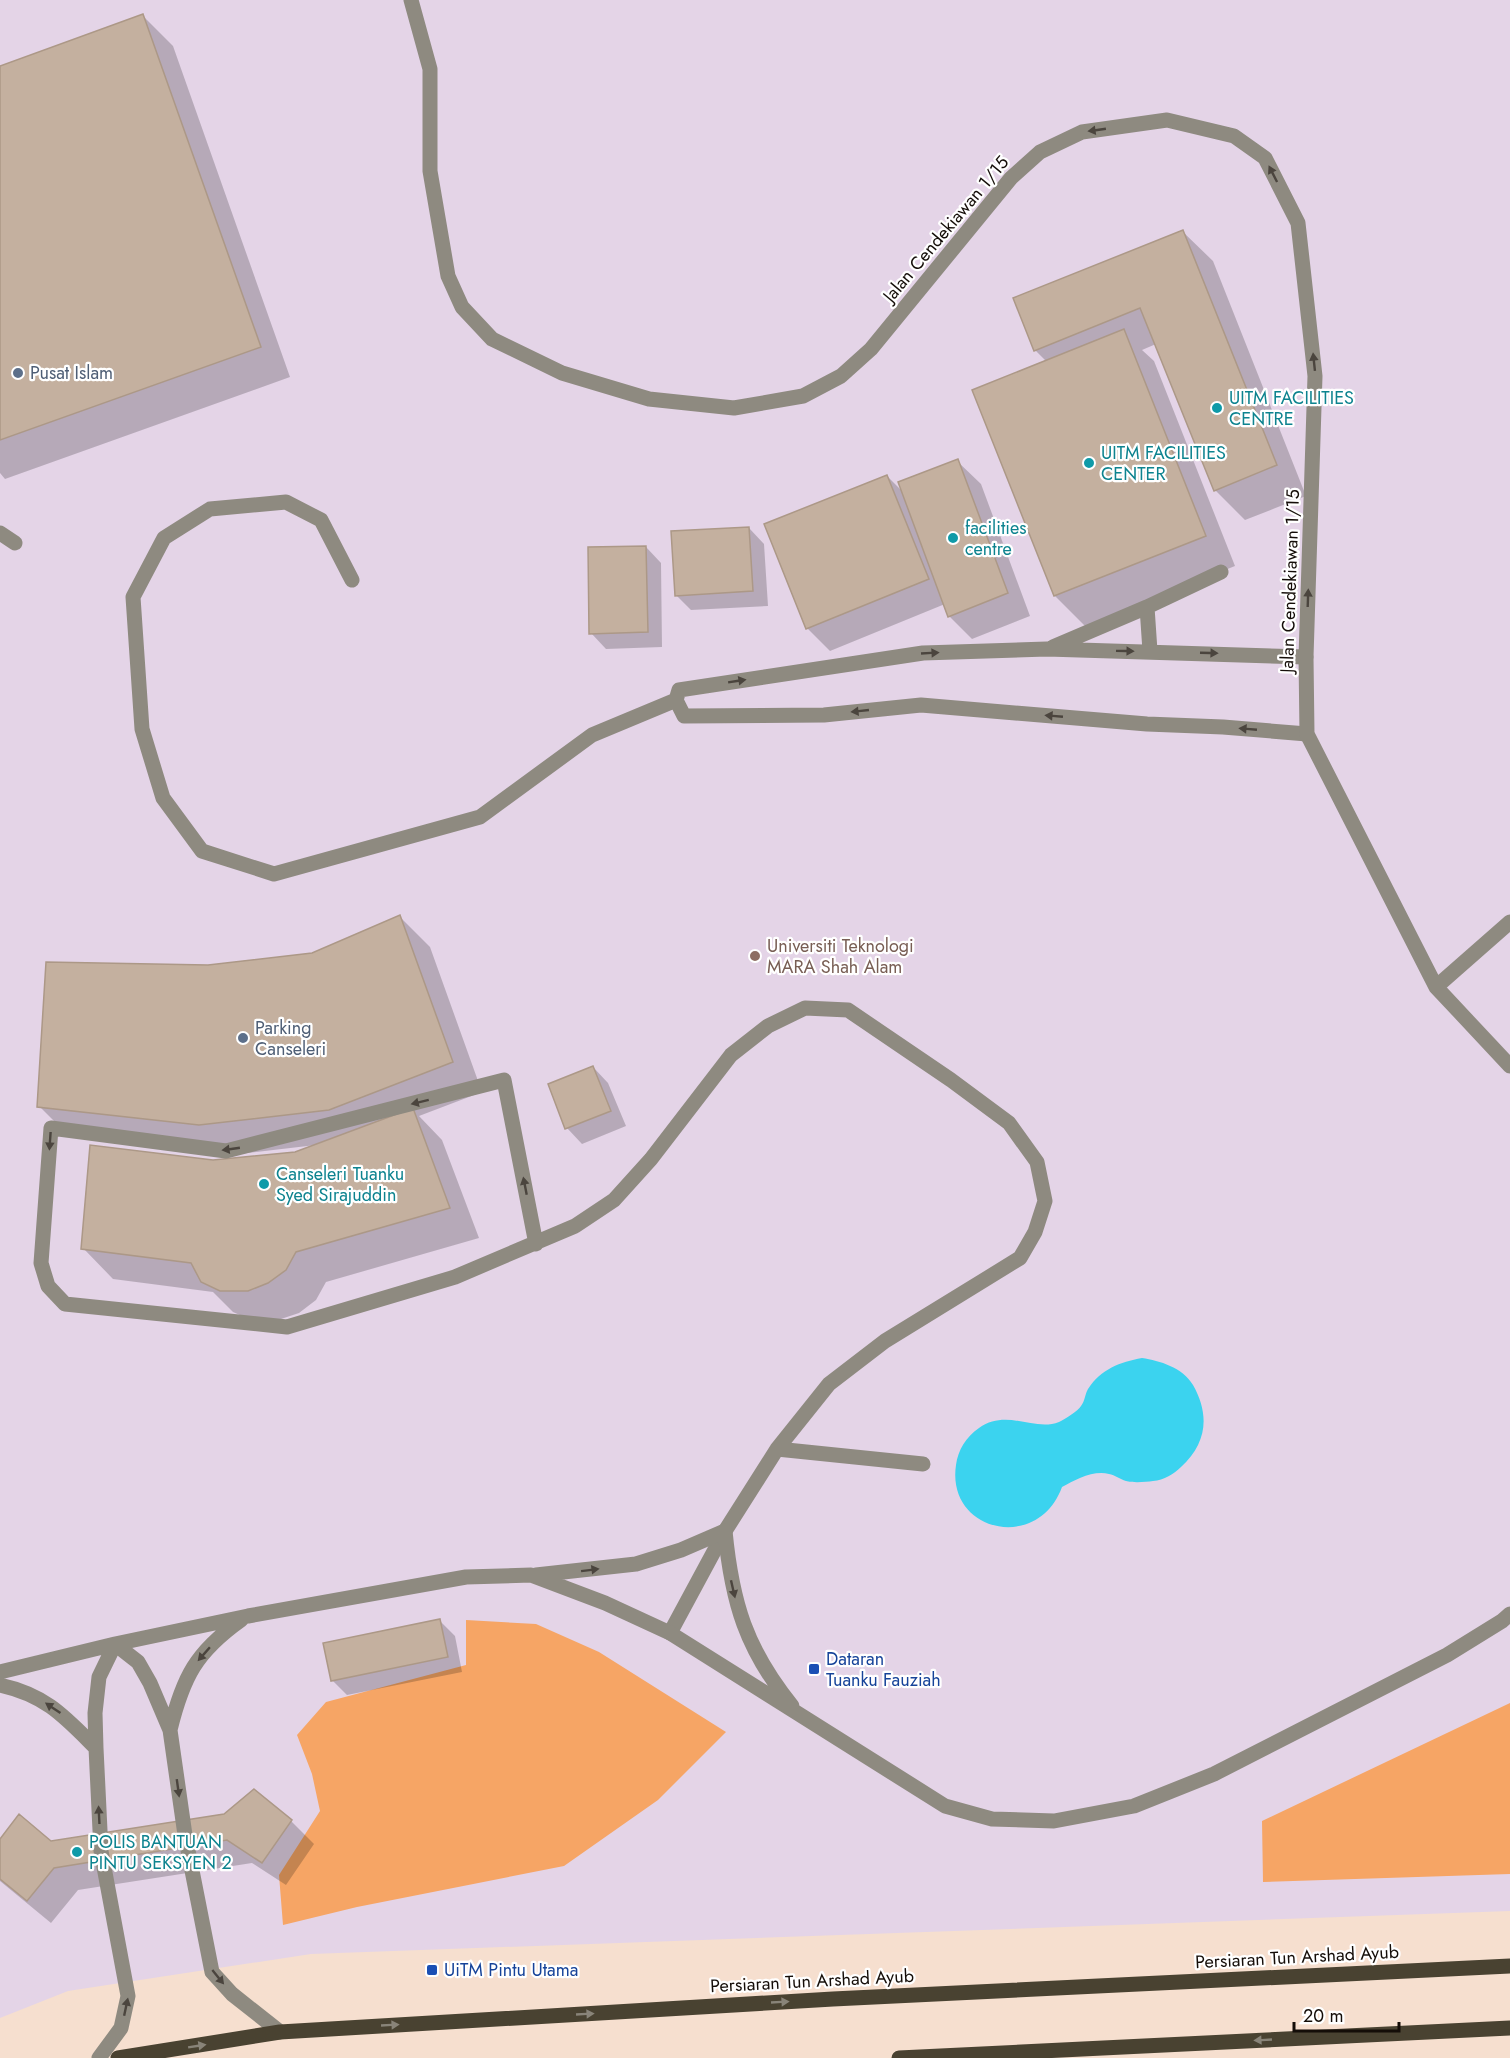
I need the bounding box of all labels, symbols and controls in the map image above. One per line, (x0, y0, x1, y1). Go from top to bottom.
one-way arrow (1087, 125, 1106, 134)
street label: Jalan Cendekiawan 1/15 (876, 150, 1015, 309)
one-way arrow (1268, 165, 1278, 182)
one-way arrow (1309, 352, 1318, 371)
place label: Pusat Islam (30, 360, 113, 386)
marker: Pusat Islam (11, 366, 25, 380)
place label: UITM FACILITIES CENTRE (1229, 385, 1354, 432)
marker: UITM FACILITIES CENTRE (1210, 401, 1224, 415)
place label: UITM FACILITIES CENTER (1101, 440, 1226, 487)
marker: UITM FACILITIES CENTER (1082, 456, 1096, 470)
street label: Jalan Cendekiawan 1/15 (1274, 489, 1306, 675)
place label: facilities centre (965, 515, 1026, 562)
marker: facilities centre (946, 531, 960, 545)
one-way arrow (1303, 589, 1313, 608)
one-way arrow (1115, 646, 1134, 655)
one-way arrow (920, 648, 939, 657)
one-way arrow (1199, 648, 1218, 658)
one-way arrow (728, 677, 747, 686)
one-way arrow (850, 706, 869, 716)
one-way arrow (1044, 711, 1063, 721)
one-way arrow (1239, 725, 1258, 734)
place label: Universiti Teknologi MARA Shah Alam (767, 933, 914, 980)
marker: Universiti Teknologi MARA Shah Alam (748, 949, 762, 963)
place label: Parking Canseleri (255, 1015, 326, 1062)
marker: Parking Canseleri (236, 1031, 250, 1045)
one-way arrow (411, 1097, 429, 1107)
one-way arrow (45, 1132, 55, 1151)
one-way arrow (221, 1144, 240, 1153)
place label: Canseleri Tuanku Syed Sirajuddin (276, 1161, 404, 1208)
one-way arrow (520, 1176, 529, 1195)
marker: Canseleri Tuanku Syed Sirajuddin (257, 1177, 271, 1191)
one-way arrow (580, 1565, 599, 1574)
one-way arrow (729, 1580, 739, 1598)
one-way arrow (197, 1646, 210, 1662)
place label: Dataran Tuanku Fauziah (826, 1646, 941, 1693)
marker: Dataran Tuanku Fauziah (807, 1662, 821, 1676)
one-way arrow (46, 1702, 62, 1714)
one-way arrow (174, 1778, 183, 1797)
one-way arrow (95, 1806, 104, 1825)
place label: POLIS BANTUAN PINTU SEKSYEN 2 (89, 1829, 232, 1876)
marker: POLIS BANTUAN PINTU SEKSYEN 2 (70, 1845, 84, 1859)
street label: Persiaran Tun Arshad Ayub (1194, 1939, 1400, 1975)
place label: UiTM Pintu Utama (444, 1957, 578, 1983)
marker: UiTM Pintu Utama (425, 1963, 439, 1977)
street label: Persiaran Tun Arshad Ayub (709, 1963, 915, 1999)
one-way arrow (211, 1969, 224, 1985)
scale bar (1294, 1995, 1399, 2033)
one-way arrow (770, 1997, 789, 2006)
one-way arrow (122, 1998, 131, 2017)
text: 20 m (1303, 2003, 1343, 2029)
one-way arrow (575, 2009, 594, 2018)
one-way arrow (381, 2021, 400, 2030)
one-way arrow (1253, 2036, 1272, 2045)
one-way arrow (187, 2041, 206, 2050)

